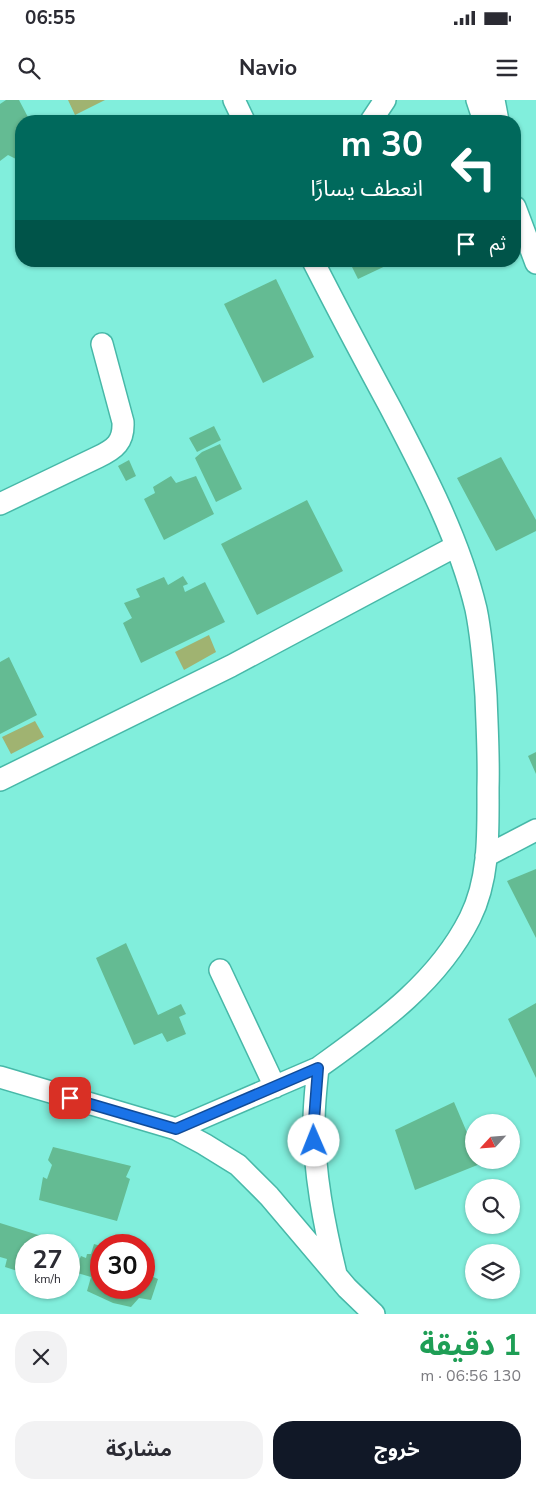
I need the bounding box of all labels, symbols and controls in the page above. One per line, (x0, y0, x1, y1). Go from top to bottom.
text: 06:55 (25, 5, 75, 31)
text: Navio (239, 53, 297, 83)
icon: search (15, 54, 43, 82)
icon: menu (493, 54, 521, 82)
text: 30 m (341, 121, 423, 168)
icon: left (441, 135, 506, 200)
text: انعطف يسارًا (311, 174, 423, 204)
icon: arrive (452, 230, 480, 258)
text: ثم (490, 231, 506, 257)
pin (49, 1077, 91, 1119)
icon: arrive (56, 1084, 84, 1112)
position arrow (287, 1114, 339, 1166)
north arrow (465, 1114, 520, 1169)
map controls (465, 1114, 520, 1299)
button: search (465, 1179, 520, 1234)
speed limit sign: 30 (90, 1234, 155, 1299)
text: 27 (32, 1243, 63, 1277)
button: layers (465, 1244, 520, 1299)
text: km/h (34, 1271, 61, 1287)
text: 1 دقيقة (419, 1325, 521, 1366)
button: close (15, 1331, 67, 1383)
text: 130 m · 06:56 (420, 1365, 521, 1387)
button: مشاركة (15, 1421, 263, 1479)
button: خروج (273, 1421, 521, 1479)

